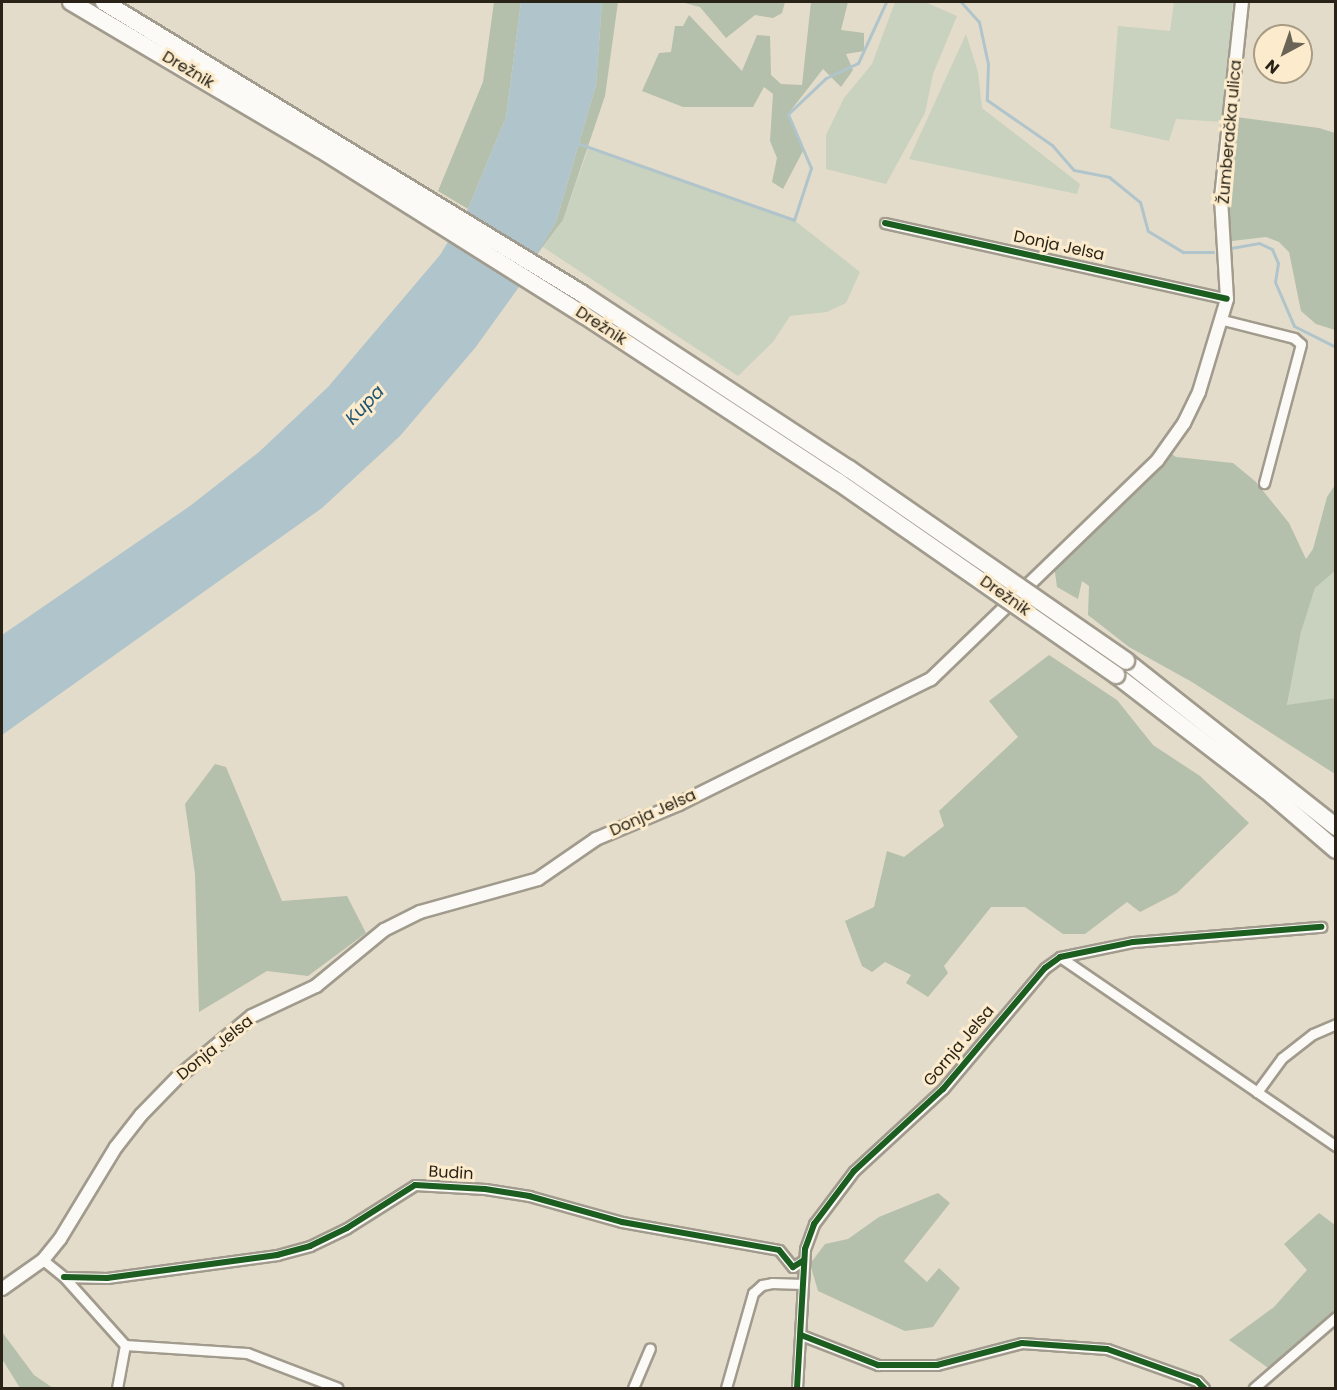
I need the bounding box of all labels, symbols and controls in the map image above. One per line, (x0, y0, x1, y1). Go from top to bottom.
north arrow (1253, 24, 1313, 84)
street label: Drežnik (159, 47, 217, 93)
text: N (1260, 54, 1284, 79)
street label: Žumberačka ulica (1214, 59, 1246, 205)
street label: Donja Jelsa (1012, 227, 1106, 265)
street label: Drežnik (572, 302, 630, 350)
water label: Kupa (341, 381, 389, 429)
street label: Drežnik (976, 572, 1034, 620)
street label: Donja Jelsa (607, 785, 699, 841)
street label: Gornja Jelsa (920, 1002, 998, 1090)
street label: Donja Jelsa (173, 1011, 257, 1085)
street label: Budin (428, 1162, 474, 1184)

